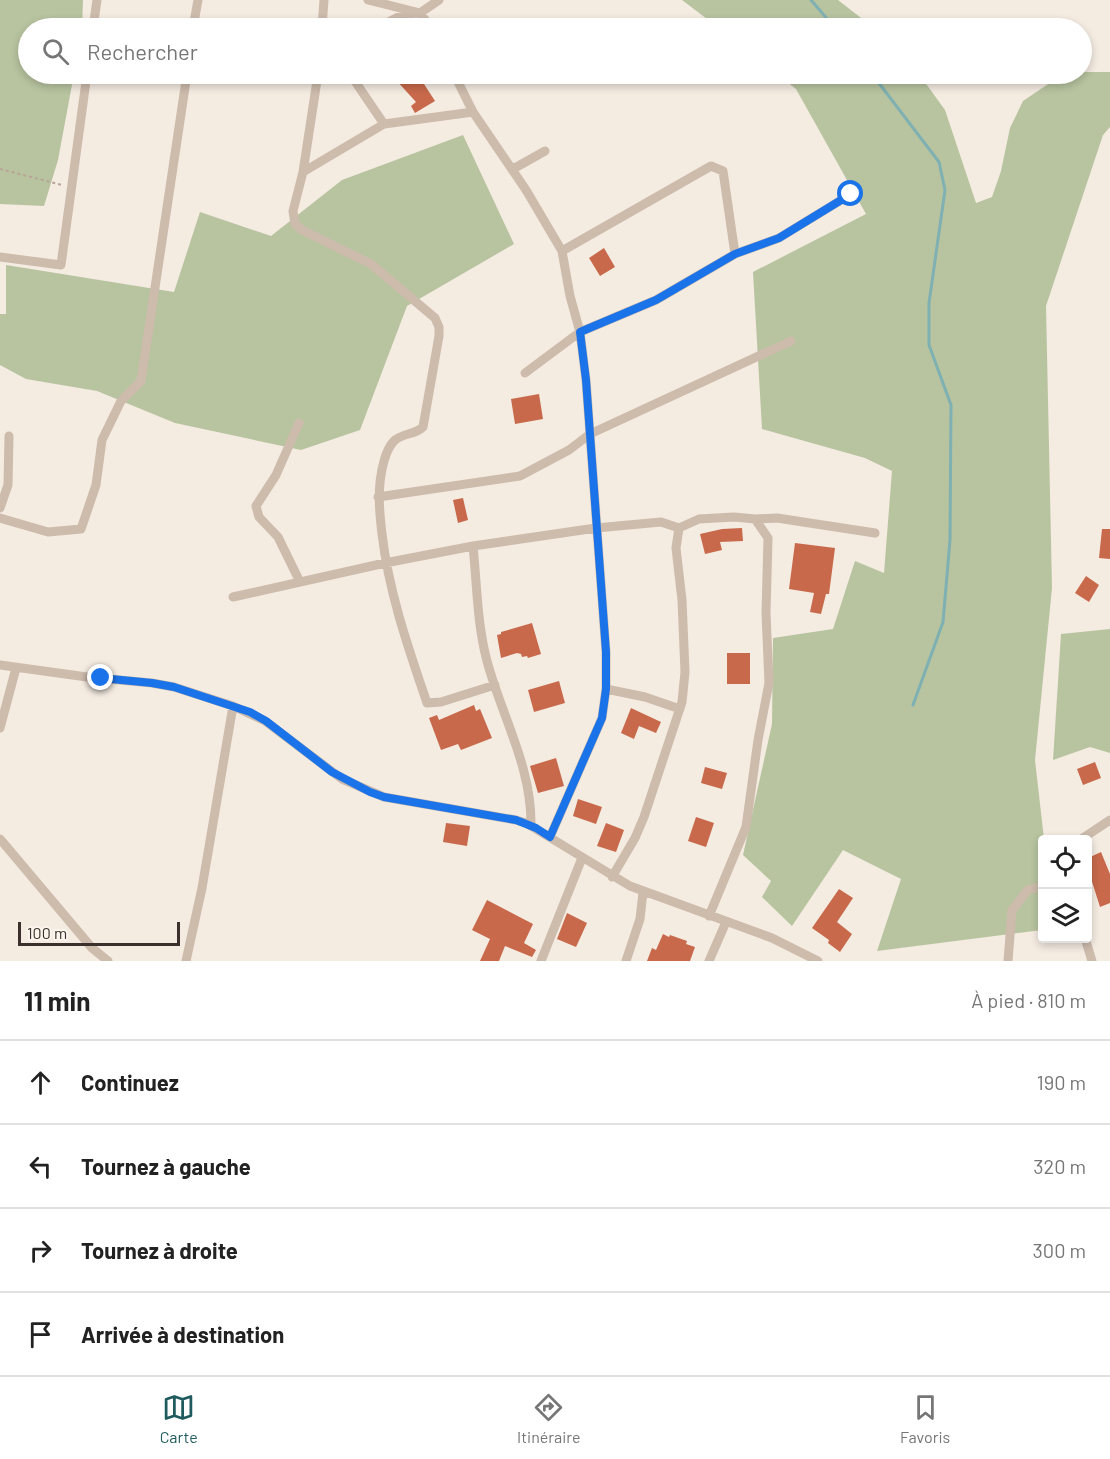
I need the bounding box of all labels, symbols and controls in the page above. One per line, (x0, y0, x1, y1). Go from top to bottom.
search box (18, 18, 1092, 84)
icon: search (39, 35, 72, 68)
text: Rechercher (87, 38, 198, 64)
route start (837, 180, 863, 206)
route end (87, 664, 113, 690)
map controls (1038, 835, 1092, 943)
button: locate (1038, 835, 1092, 889)
button: layers (1038, 889, 1092, 943)
scale bar (18, 919, 180, 946)
text: 100 m (27, 923, 67, 942)
text: 11 min (24, 985, 90, 1016)
text: À pied · 810 m (971, 988, 1086, 1012)
icon: ahead (24, 1066, 57, 1099)
text: Continuez (81, 1069, 179, 1095)
text: 190 m (1037, 1070, 1086, 1094)
icon: left (24, 1150, 57, 1183)
text: Tournez à gauche (81, 1153, 251, 1179)
text: 320 m (1033, 1154, 1086, 1178)
icon: right (24, 1234, 57, 1267)
text: Tournez à droite (81, 1237, 238, 1263)
text: 300 m (1033, 1238, 1086, 1262)
icon: arrive (24, 1318, 57, 1351)
text: Arrivée à destination (81, 1321, 284, 1347)
tab: Carte (160, 1391, 198, 1446)
tab: Itinéraire (517, 1391, 581, 1446)
tab: Favoris (900, 1391, 950, 1446)

